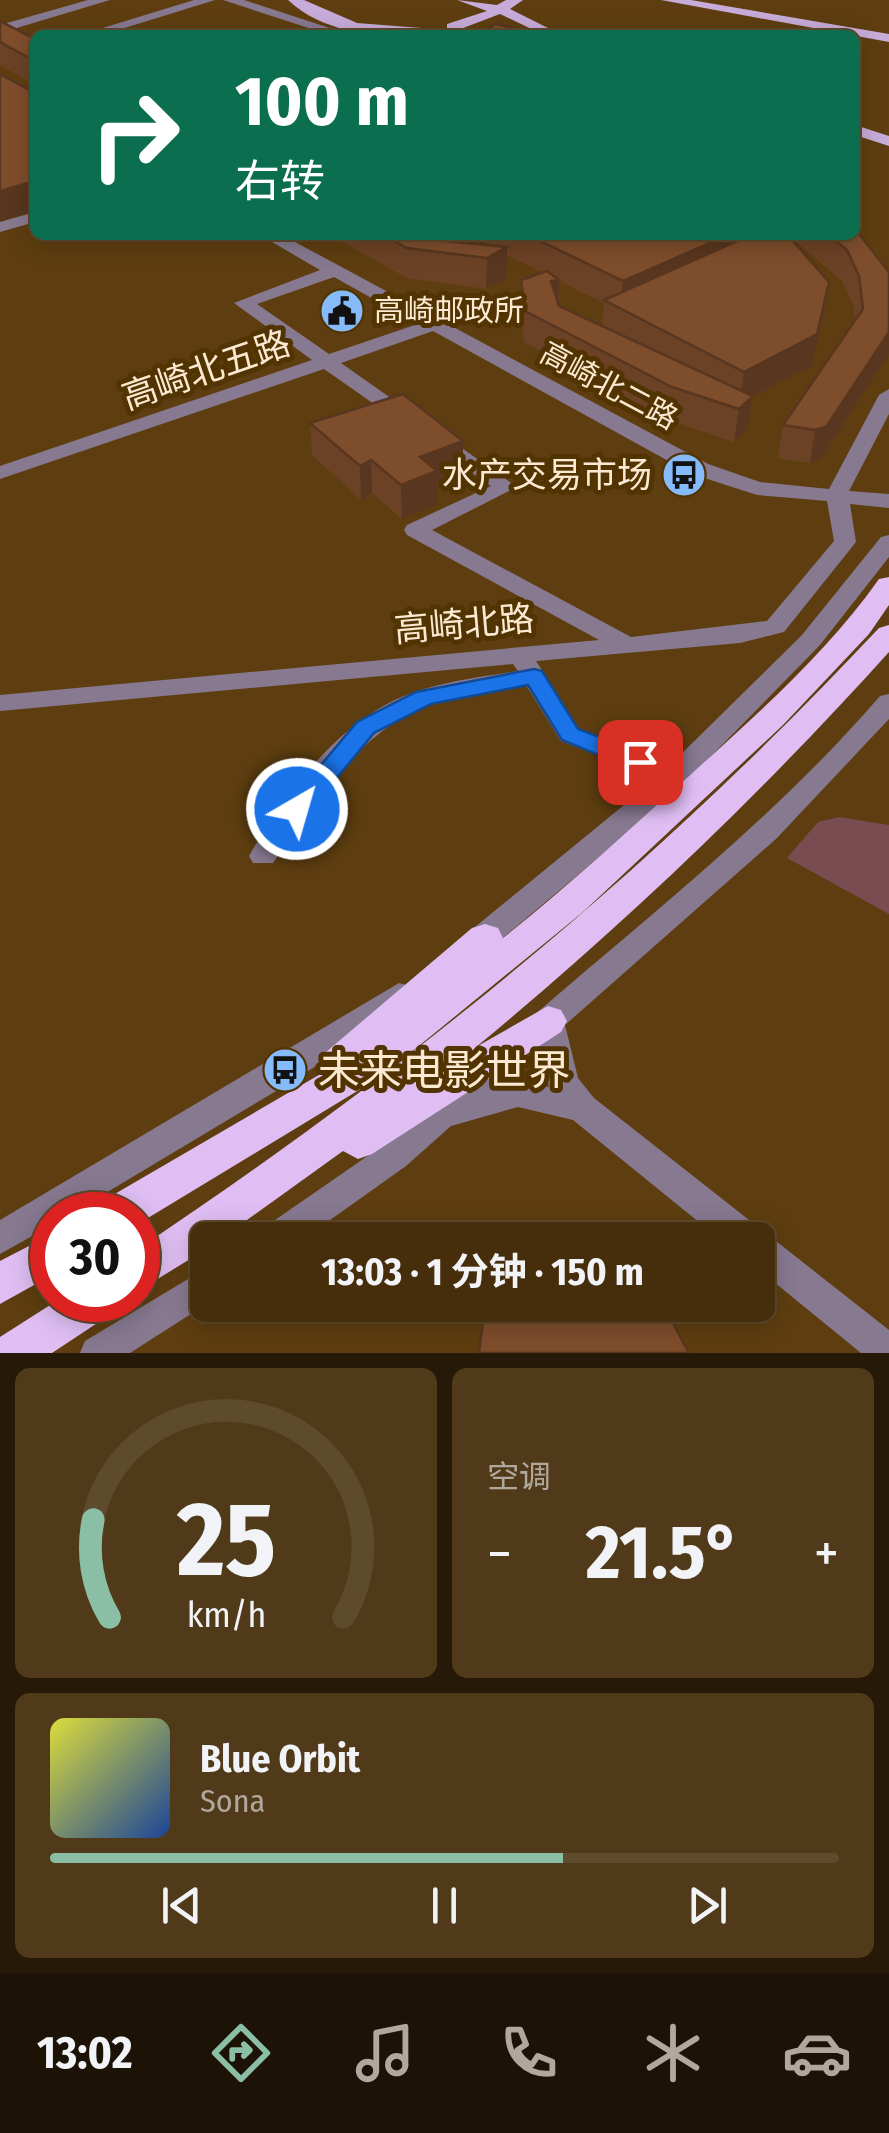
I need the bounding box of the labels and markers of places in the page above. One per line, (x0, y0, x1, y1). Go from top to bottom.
public building icon: 高崎邮政所 (319, 288, 365, 334)
place label: 高崎邮政所 (374, 293, 524, 329)
bus stop icon: 水产交易市场 (661, 452, 707, 498)
place label: 水产交易市场 (442, 454, 652, 496)
pin (598, 720, 683, 805)
place label: 未来电影世界 (318, 1046, 570, 1096)
bus stop icon: 未来电影世界 (262, 1047, 308, 1093)

